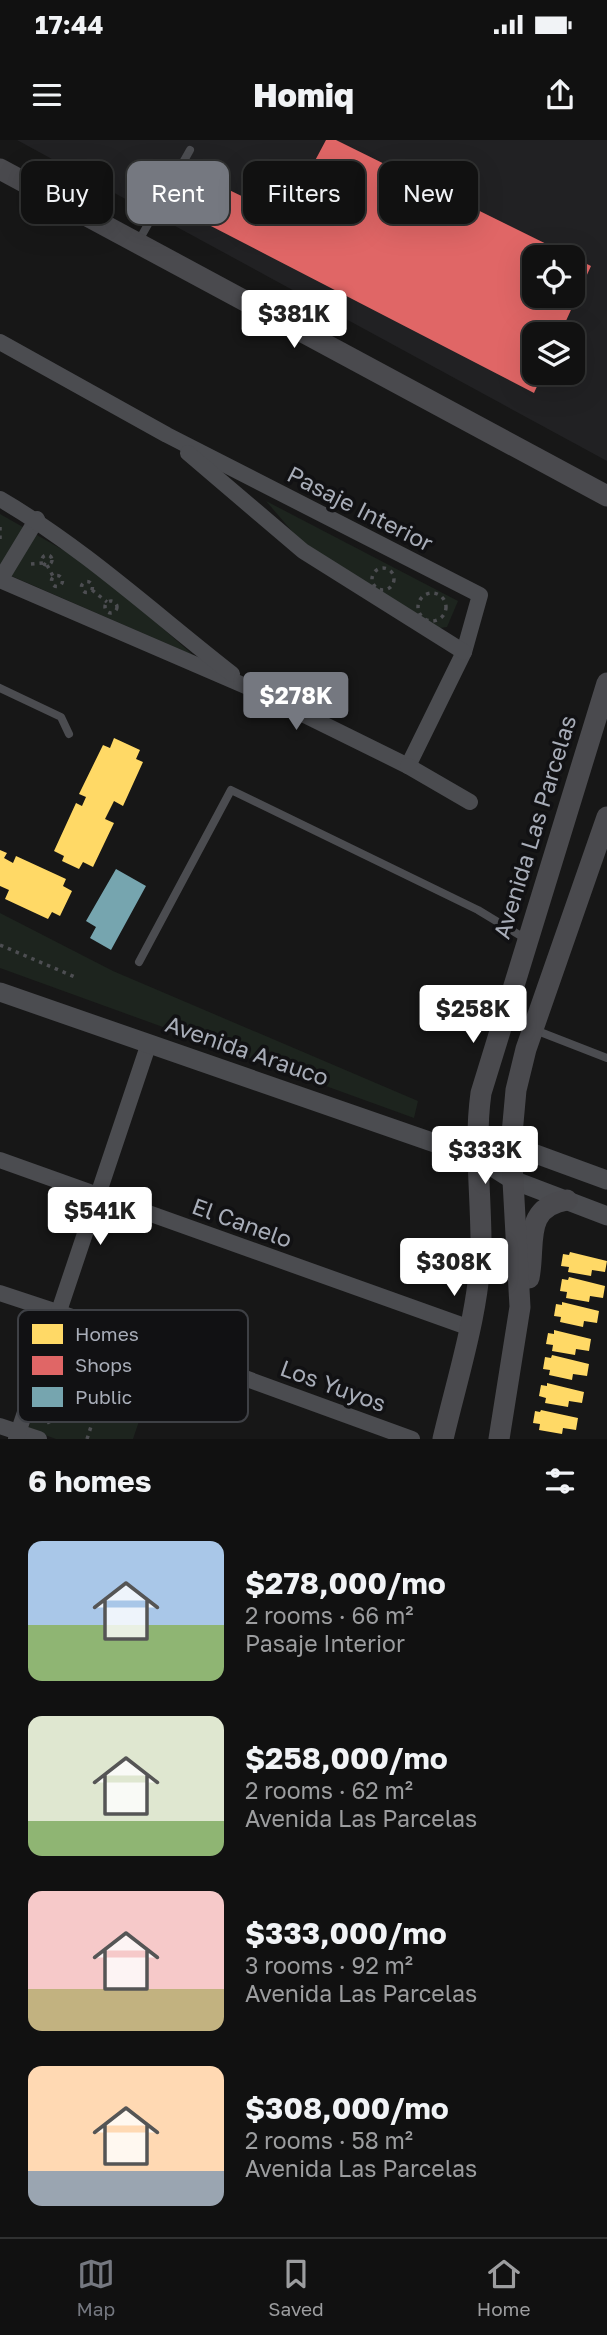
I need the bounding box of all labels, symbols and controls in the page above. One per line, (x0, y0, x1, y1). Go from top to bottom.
text: 17:44 (35, 9, 103, 40)
icon: menu (28, 76, 66, 114)
text: Homiq (253, 76, 354, 114)
icon: share (541, 76, 579, 114)
chip: Buy (21, 161, 113, 224)
chip: Rent (127, 161, 229, 224)
chip: Filters (243, 161, 365, 224)
chip: New (379, 161, 478, 224)
map controls (522, 245, 585, 385)
button: locate (522, 245, 585, 308)
pin: $381K (245, 290, 343, 350)
text: $381K (258, 299, 330, 327)
button: layers (522, 322, 585, 385)
street label: Pasaje Interior (283, 459, 438, 557)
pin: $278K (247, 672, 345, 732)
text: $278K (259, 681, 333, 709)
street label: Avenida Las Parcelas (487, 712, 581, 942)
pin: $258K (424, 986, 522, 1045)
text: $258K (436, 994, 510, 1022)
street label: Avenida Arauco (162, 1009, 332, 1091)
pin: $333K (436, 1126, 534, 1186)
text: $333K (448, 1135, 522, 1163)
pin: $541K (51, 1188, 149, 1247)
street label: El Canelo (189, 1191, 296, 1253)
text: $541K (64, 1196, 136, 1224)
pin: $308K (405, 1238, 503, 1298)
text: $308K (416, 1247, 492, 1275)
legend (18, 1310, 248, 1422)
text: Homes (75, 1322, 139, 1345)
text: Shops (75, 1353, 132, 1376)
street label: Los Yuyos (277, 1353, 390, 1417)
text: Public (75, 1385, 132, 1408)
icon: filters (541, 1462, 579, 1500)
text: 6 homes (28, 1463, 151, 1499)
text: $278,000/mo (245, 1565, 446, 1601)
icon: home (84, 1569, 168, 1653)
text: 2 rooms · 66 m² (245, 1601, 414, 1629)
text: Pasaje Interior (245, 1629, 405, 1657)
text: $258,000/mo (245, 1740, 448, 1776)
icon: home (84, 1744, 168, 1828)
text: 2 rooms · 62 m² (245, 1776, 413, 1804)
text: Avenida Las Parcelas (245, 1804, 477, 1832)
text: $333,000/mo (245, 1915, 447, 1951)
icon: home (84, 1919, 168, 2003)
text: 3 rooms · 92 m² (245, 1951, 413, 1979)
text: Avenida Las Parcelas (245, 1979, 477, 2007)
text: $308,000/mo (245, 2090, 449, 2126)
icon: home (84, 2094, 168, 2178)
text: 2 rooms · 58 m² (245, 2126, 413, 2154)
text: Avenida Las Parcelas (245, 2154, 477, 2182)
tab: Map (77, 2255, 115, 2320)
tab: Saved (268, 2255, 324, 2320)
tab: Home (477, 2255, 530, 2320)

